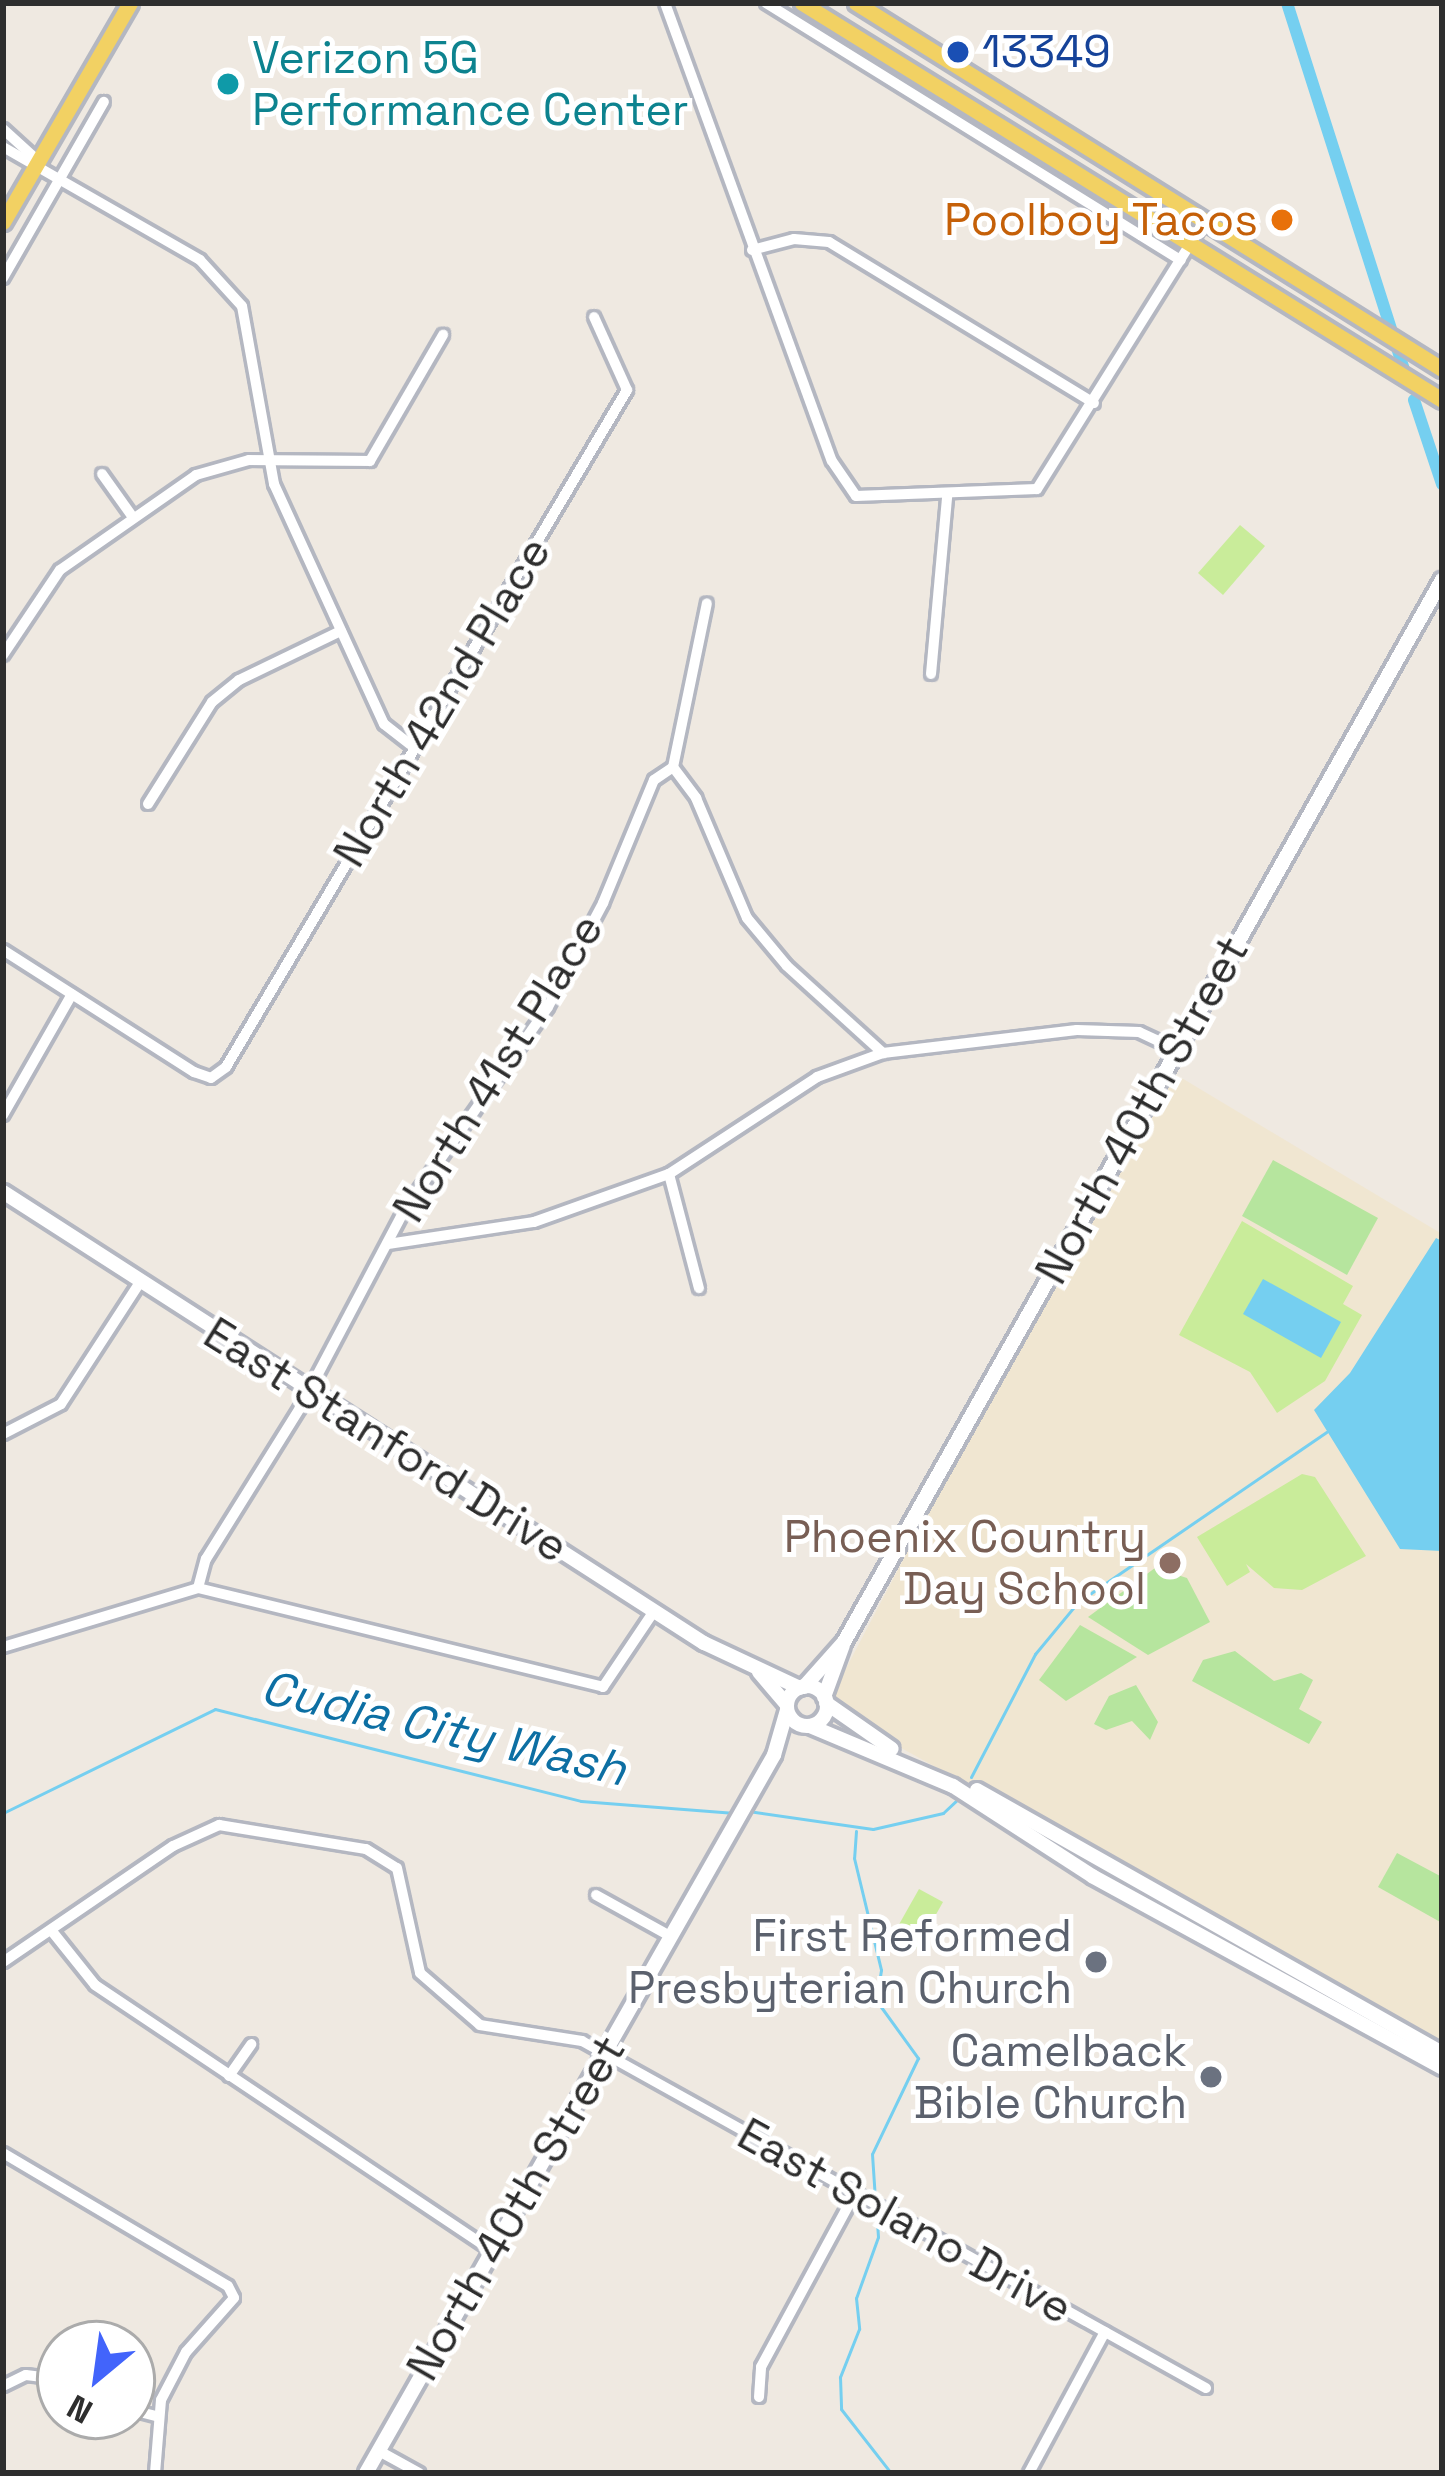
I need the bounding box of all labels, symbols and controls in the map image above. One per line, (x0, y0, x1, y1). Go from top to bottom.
place label: 13349 (982, 25, 1111, 79)
place label: Verizon 5G Performance Center (252, 31, 689, 137)
marker: 13349 (945, 39, 971, 65)
marker: Verizon 5G Performance Center (215, 71, 241, 97)
place label: Poolboy Tacos (943, 193, 1258, 247)
marker: Poolboy Tacos (1269, 207, 1295, 233)
street label: North 42nd Place (322, 527, 562, 877)
street label: North 41st Place (382, 904, 614, 1232)
street label: North 40th Street (1024, 927, 1260, 1293)
street label: East Stanford Drive (194, 1306, 578, 1574)
place label: Phoenix Country Day School (784, 1510, 1146, 1616)
marker: Phoenix Country Day School (1157, 1550, 1183, 1576)
water label: Cudia City Wash (256, 1658, 632, 1798)
place label: First Reformed Presbyterian Church (628, 1909, 1072, 2015)
marker: First Reformed Presbyterian Church (1083, 1949, 1109, 1975)
place label: Camelback Bible Church (914, 2024, 1187, 2130)
street label: North 40th Street (395, 2026, 637, 2390)
marker: Camelback Bible Church (1198, 2064, 1224, 2090)
street label: East Solano Drive (729, 2107, 1081, 2335)
north arrow (36, 2320, 156, 2440)
text: N (60, 2385, 100, 2433)

